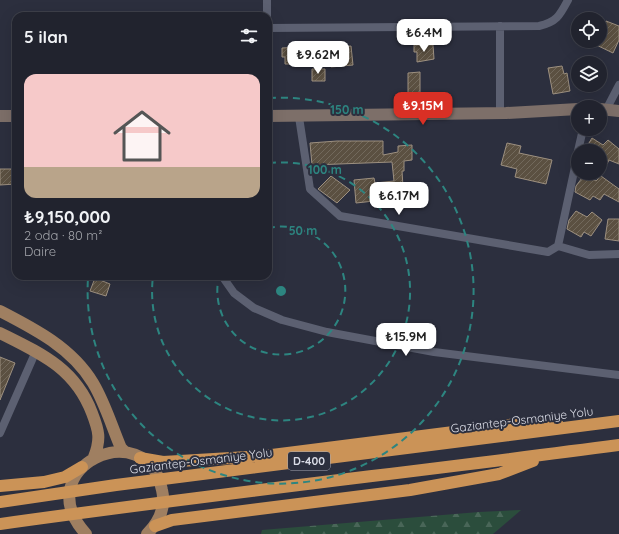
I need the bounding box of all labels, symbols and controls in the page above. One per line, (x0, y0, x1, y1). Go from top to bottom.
map controls (571, 12, 607, 180)
button: locate (571, 12, 607, 48)
pin: ₺6.4M (396, 19, 452, 53)
text: ₺6.4M (406, 24, 442, 40)
icon: filters (238, 25, 260, 47)
text: 5 ilan (24, 26, 68, 47)
pin: ₺9.62M (285, 41, 351, 75)
text: ₺9.62M (296, 46, 340, 62)
button: layers (571, 56, 607, 92)
pin: ₺9.15M (390, 92, 456, 126)
text: ₺9.15M (403, 97, 443, 113)
icon: home (106, 100, 178, 172)
button: + (571, 100, 607, 136)
text: 150 m (330, 102, 364, 117)
button: − (571, 144, 607, 180)
text: 100 m (308, 162, 342, 177)
pin: ₺6.17M (366, 182, 432, 216)
text: ₺6.17M (379, 187, 419, 203)
text: ₺9,150,000 (24, 206, 110, 227)
text: 50 m (289, 223, 317, 238)
text: 2 oda · 80 m² (24, 227, 102, 243)
text: Daire (24, 243, 56, 259)
centre of rings (274, 284, 288, 298)
pin: ₺15.9M (373, 323, 439, 357)
text: ₺15.9M (385, 328, 427, 344)
street label: Gaziantep-Osmaniye Yolu (450, 403, 594, 436)
street label: Gaziantep-Osmaniye Yolu (129, 444, 273, 477)
road number: D-400 (288, 452, 330, 470)

